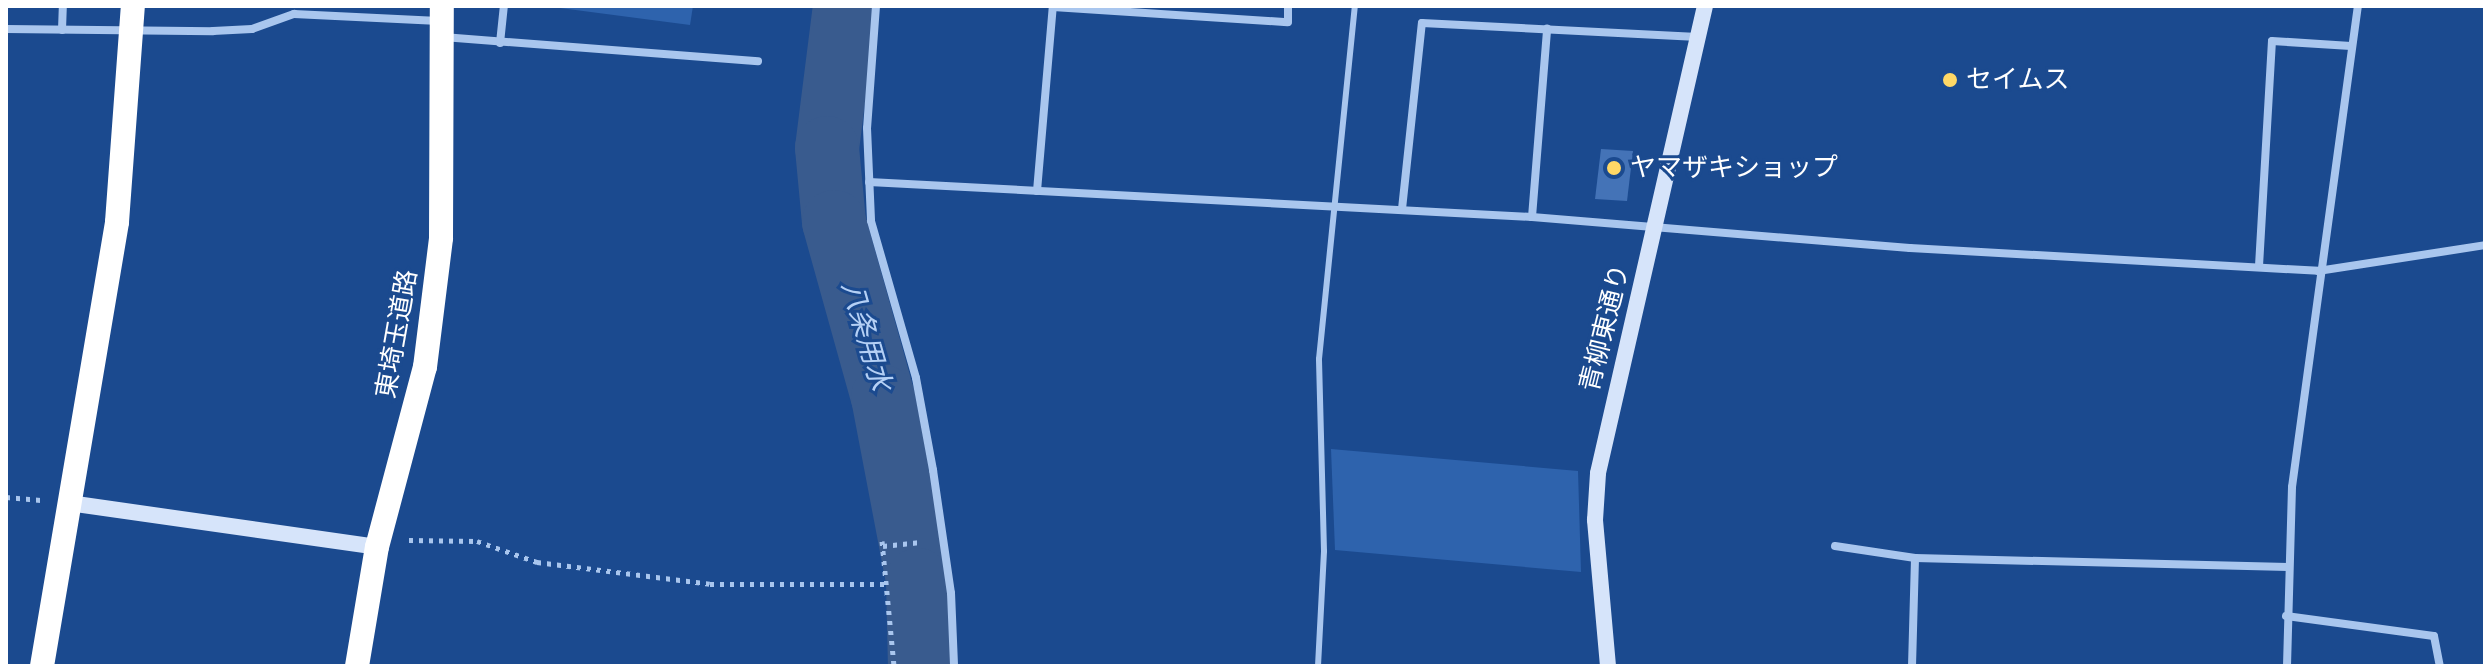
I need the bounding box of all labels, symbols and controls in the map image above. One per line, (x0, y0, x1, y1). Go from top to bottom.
place label: セイムス (1966, 64, 2070, 96)
marker: セイムス (1941, 71, 1959, 89)
place label: ヤマザキショップ (1630, 152, 1838, 184)
marker: ヤマザキショップ (1605, 159, 1623, 177)
street label: 青柳東通り (1574, 261, 1636, 395)
street label: 東埼玉道路 (370, 267, 424, 401)
water label: 八条用水 (834, 278, 898, 394)

